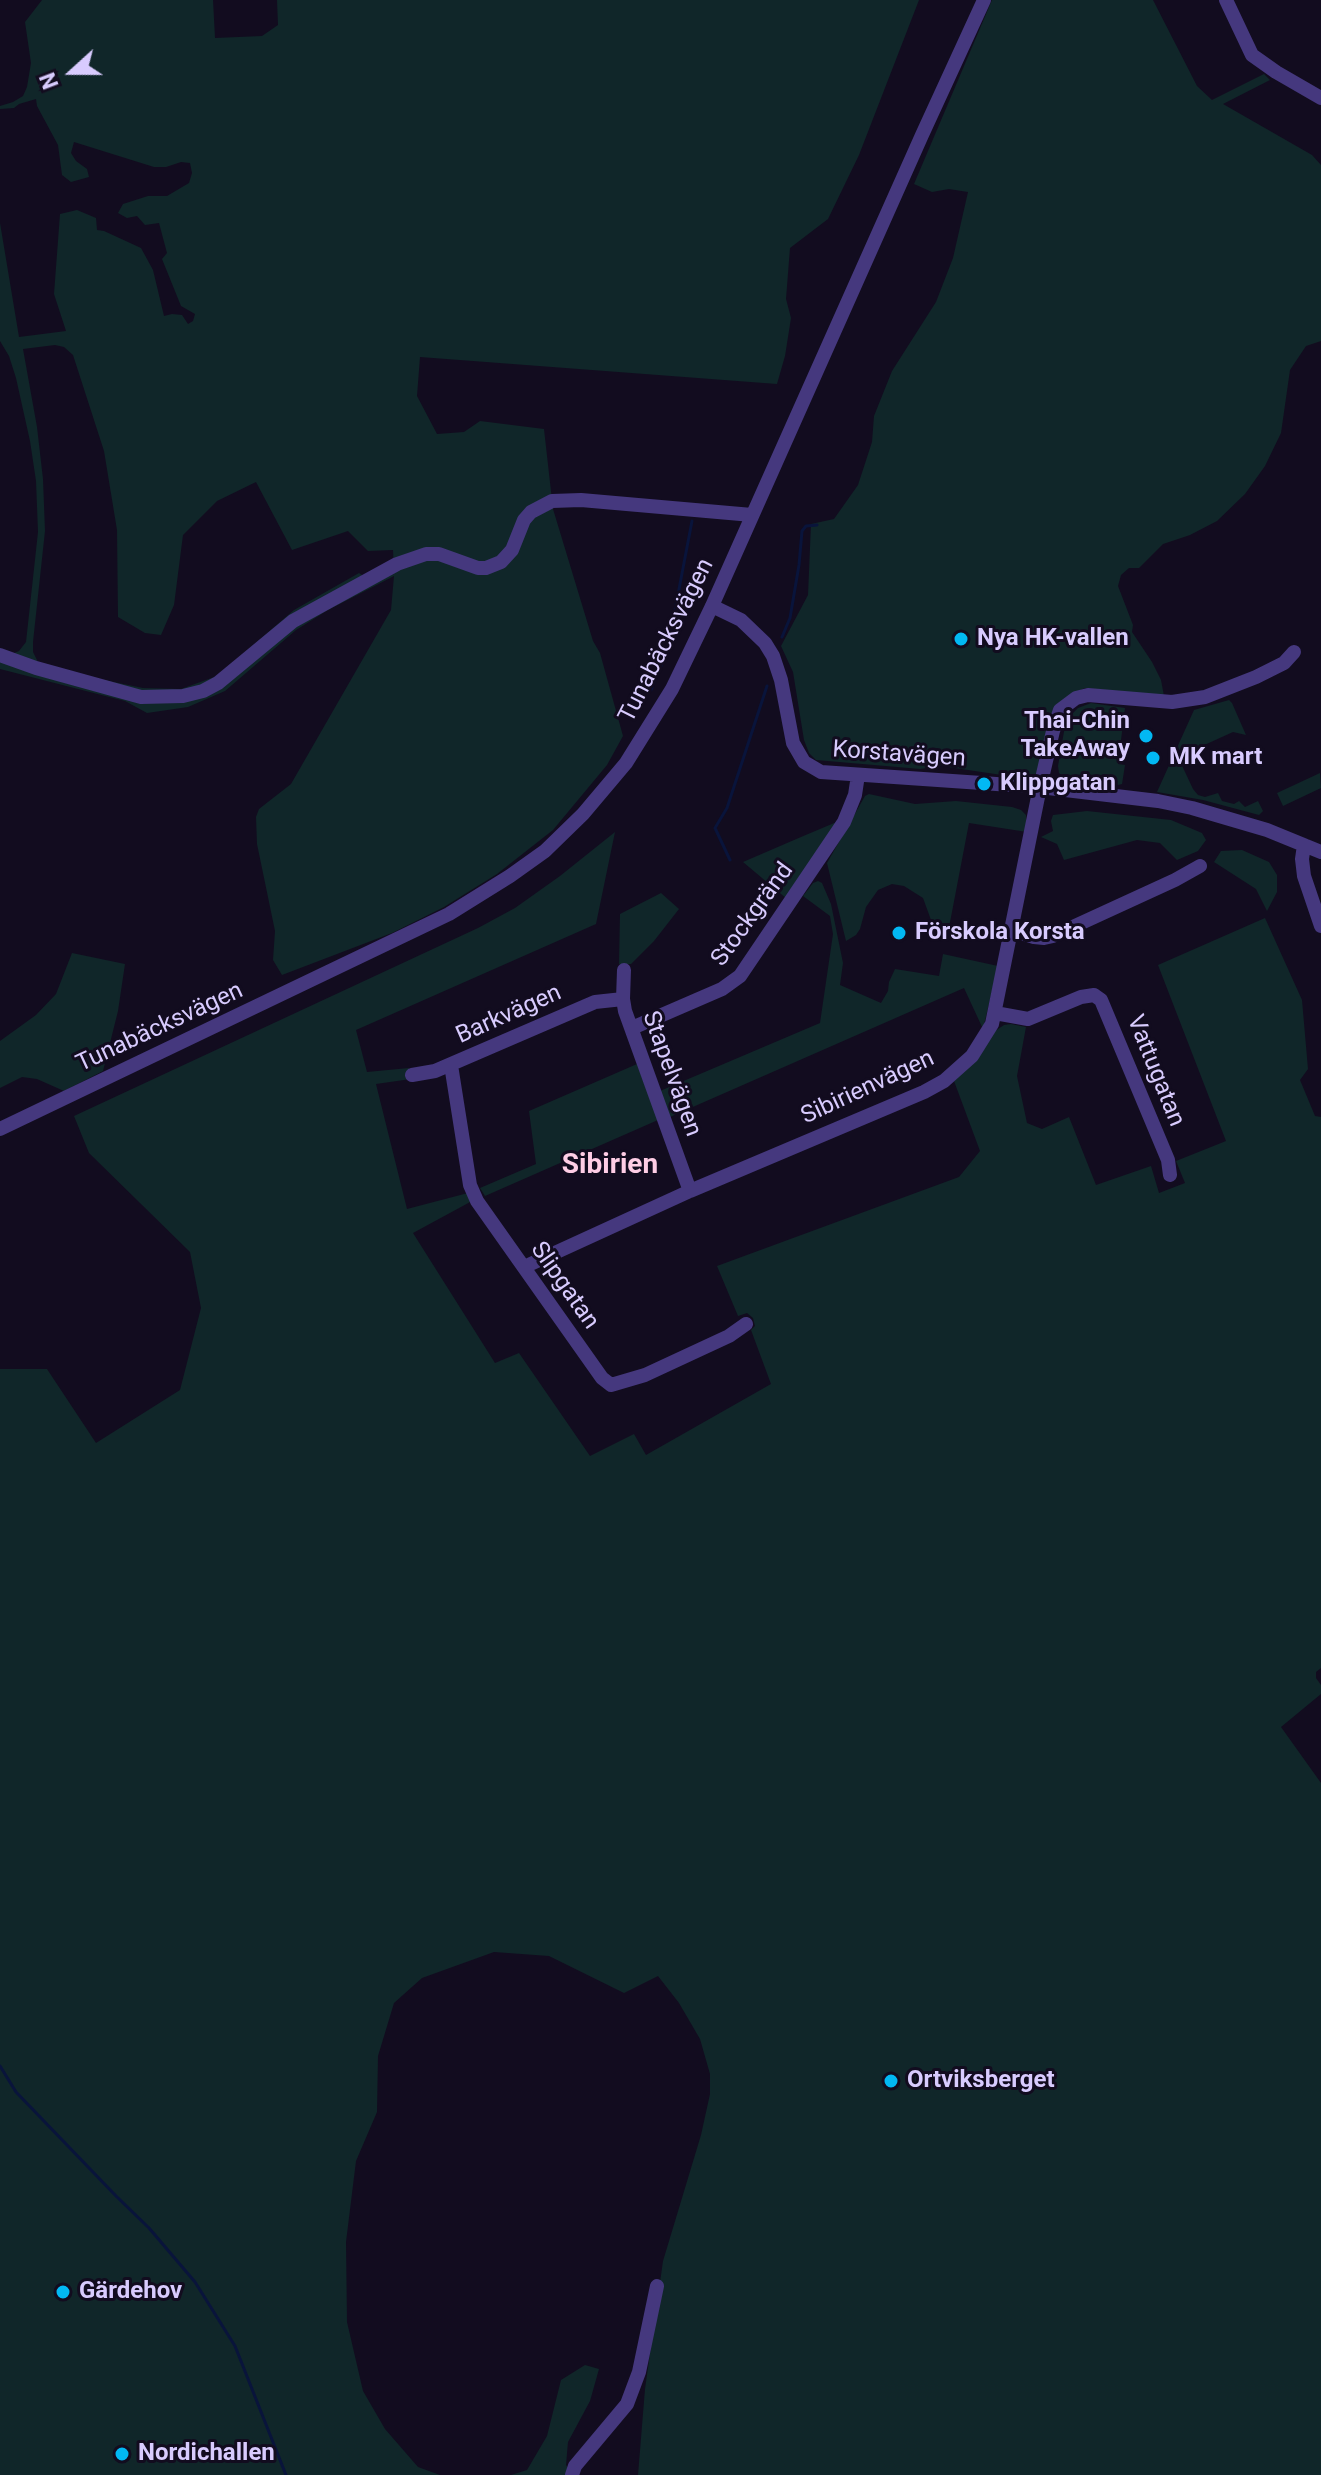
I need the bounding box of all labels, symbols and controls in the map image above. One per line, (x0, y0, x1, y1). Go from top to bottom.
north arrow (32, 32, 112, 112)
text: N (35, 69, 64, 93)
street label: Tunabäcksvägen (613, 554, 721, 728)
place label: Nya HK-vallen (977, 625, 1129, 653)
marker: Nya HK-vallen (952, 630, 970, 648)
place label: Thai-Chin TakeAway (1020, 708, 1130, 764)
marker: Thai-Chin TakeAway (1137, 727, 1155, 745)
street label: Korstavägen (831, 736, 967, 774)
place label: MK mart (1169, 744, 1262, 772)
marker: MK mart (1144, 749, 1162, 767)
place label: Klippgatan (1000, 770, 1116, 798)
marker: Klippgatan (975, 775, 993, 793)
street label: Stockgränd (706, 858, 800, 972)
place label: Förskola Korsta (915, 919, 1085, 947)
marker: Förskola Korsta (890, 924, 908, 942)
street label: Tunabäcksvägen (72, 977, 248, 1079)
street label: Barkvägen (452, 979, 566, 1051)
street label: Stapelvägen (635, 1007, 707, 1141)
street label: Vattugatan (1120, 1011, 1190, 1131)
street label: Sibirienvägen (797, 1045, 939, 1131)
district label: Sibirien (562, 1149, 658, 1183)
street label: Slipgatan (523, 1237, 605, 1335)
place label: Ortviksberget (907, 2067, 1055, 2095)
marker: Ortviksberget (882, 2072, 900, 2090)
place label: Gärdehov (79, 2278, 182, 2306)
marker: Gärdehov (54, 2283, 72, 2301)
place label: Nordichallen (138, 2440, 275, 2468)
marker: Nordichallen (113, 2445, 131, 2463)

